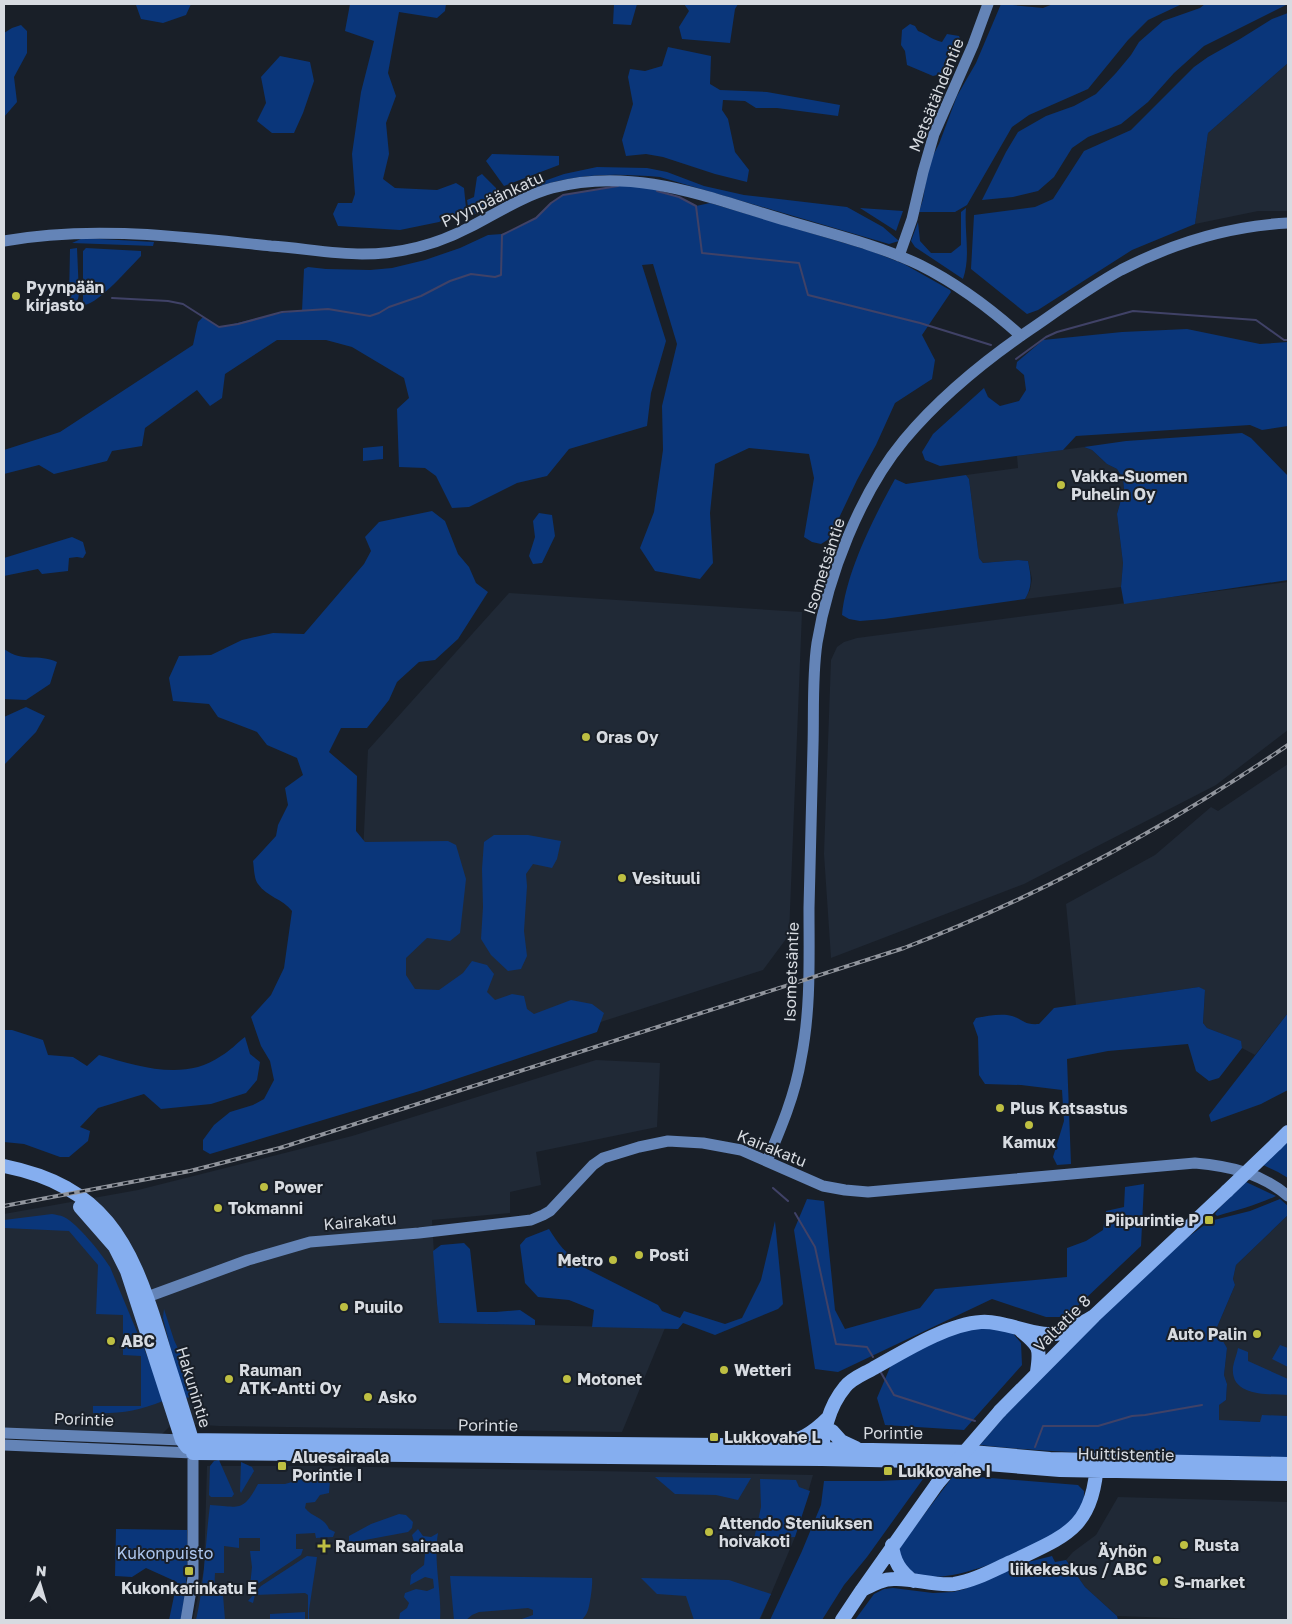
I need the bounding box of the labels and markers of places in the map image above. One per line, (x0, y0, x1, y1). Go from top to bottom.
place label: Pyynpään kirjasto (26, 277, 104, 315)
marker: Pyynpään kirjasto (10, 290, 22, 302)
place label: Vakka-Suomen Puhelin Oy (1071, 466, 1187, 504)
marker: Vakka-Suomen Puhelin Oy (1055, 479, 1067, 491)
place label: Oras Oy (596, 727, 659, 747)
marker: Oras Oy (580, 731, 592, 743)
place label: Vesituuli (632, 868, 700, 888)
marker: Vesituuli (616, 872, 628, 884)
place label: Plus Katsastus (1010, 1098, 1128, 1118)
marker: Plus Katsastus (994, 1102, 1006, 1114)
marker: Kamux (1023, 1119, 1035, 1131)
place label: Kamux (1002, 1132, 1056, 1152)
place label: Power (274, 1177, 323, 1197)
marker: Power (258, 1181, 270, 1193)
place label: Tokmanni (228, 1198, 303, 1218)
marker: Tokmanni (212, 1202, 224, 1214)
place label: Piipurintie P (1105, 1210, 1199, 1230)
marker: Piipurintie P (1203, 1214, 1215, 1226)
place label: Posti (649, 1245, 689, 1265)
marker: Posti (633, 1249, 645, 1261)
place label: Metro (557, 1250, 603, 1270)
marker: Metro (607, 1254, 619, 1266)
place label: Puuilo (354, 1297, 403, 1317)
marker: Puuilo (338, 1301, 350, 1313)
place label: Auto Palin (1167, 1324, 1247, 1344)
marker: Auto Palin (1251, 1328, 1263, 1340)
place label: ABC (121, 1331, 155, 1351)
marker: ABC (105, 1335, 117, 1347)
place label: Rauman ATK-Antti Oy (239, 1360, 342, 1398)
place label: Wetteri (734, 1360, 791, 1380)
marker: Wetteri (718, 1364, 730, 1376)
place label: Motonet (577, 1369, 642, 1389)
marker: Rauman ATK-Antti Oy (223, 1373, 235, 1385)
marker: Motonet (561, 1373, 573, 1385)
place label: Asko (378, 1387, 417, 1407)
marker: Asko (362, 1391, 374, 1403)
place label: Lukkovahe L (724, 1427, 821, 1447)
marker: Lukkovahe L (708, 1431, 720, 1443)
place label: Aluesairaala Porintie I (292, 1447, 389, 1485)
marker: Aluesairaala Porintie I (276, 1460, 288, 1472)
place label: Lukkovahe I (898, 1461, 991, 1481)
marker: Lukkovahe I (882, 1465, 894, 1477)
place label: Attendo Steniuksen hoivakoti (719, 1513, 872, 1551)
marker: Attendo Steniuksen hoivakoti (703, 1526, 715, 1538)
place label: Rusta (1194, 1535, 1239, 1555)
place label: Rauman sairaala (335, 1536, 463, 1556)
marker: Rauman sairaala (317, 1539, 331, 1553)
marker: Rusta (1178, 1539, 1190, 1551)
place label: Äyhön liikekeskus / ABC (1010, 1541, 1147, 1579)
marker: Äyhön liikekeskus / ABC (1151, 1554, 1163, 1566)
marker: Kukonkarinkatu E (183, 1565, 195, 1577)
place label: S-market (1174, 1572, 1245, 1592)
marker: S-market (1158, 1576, 1170, 1588)
place label: Kukonkarinkatu E (121, 1578, 257, 1598)

